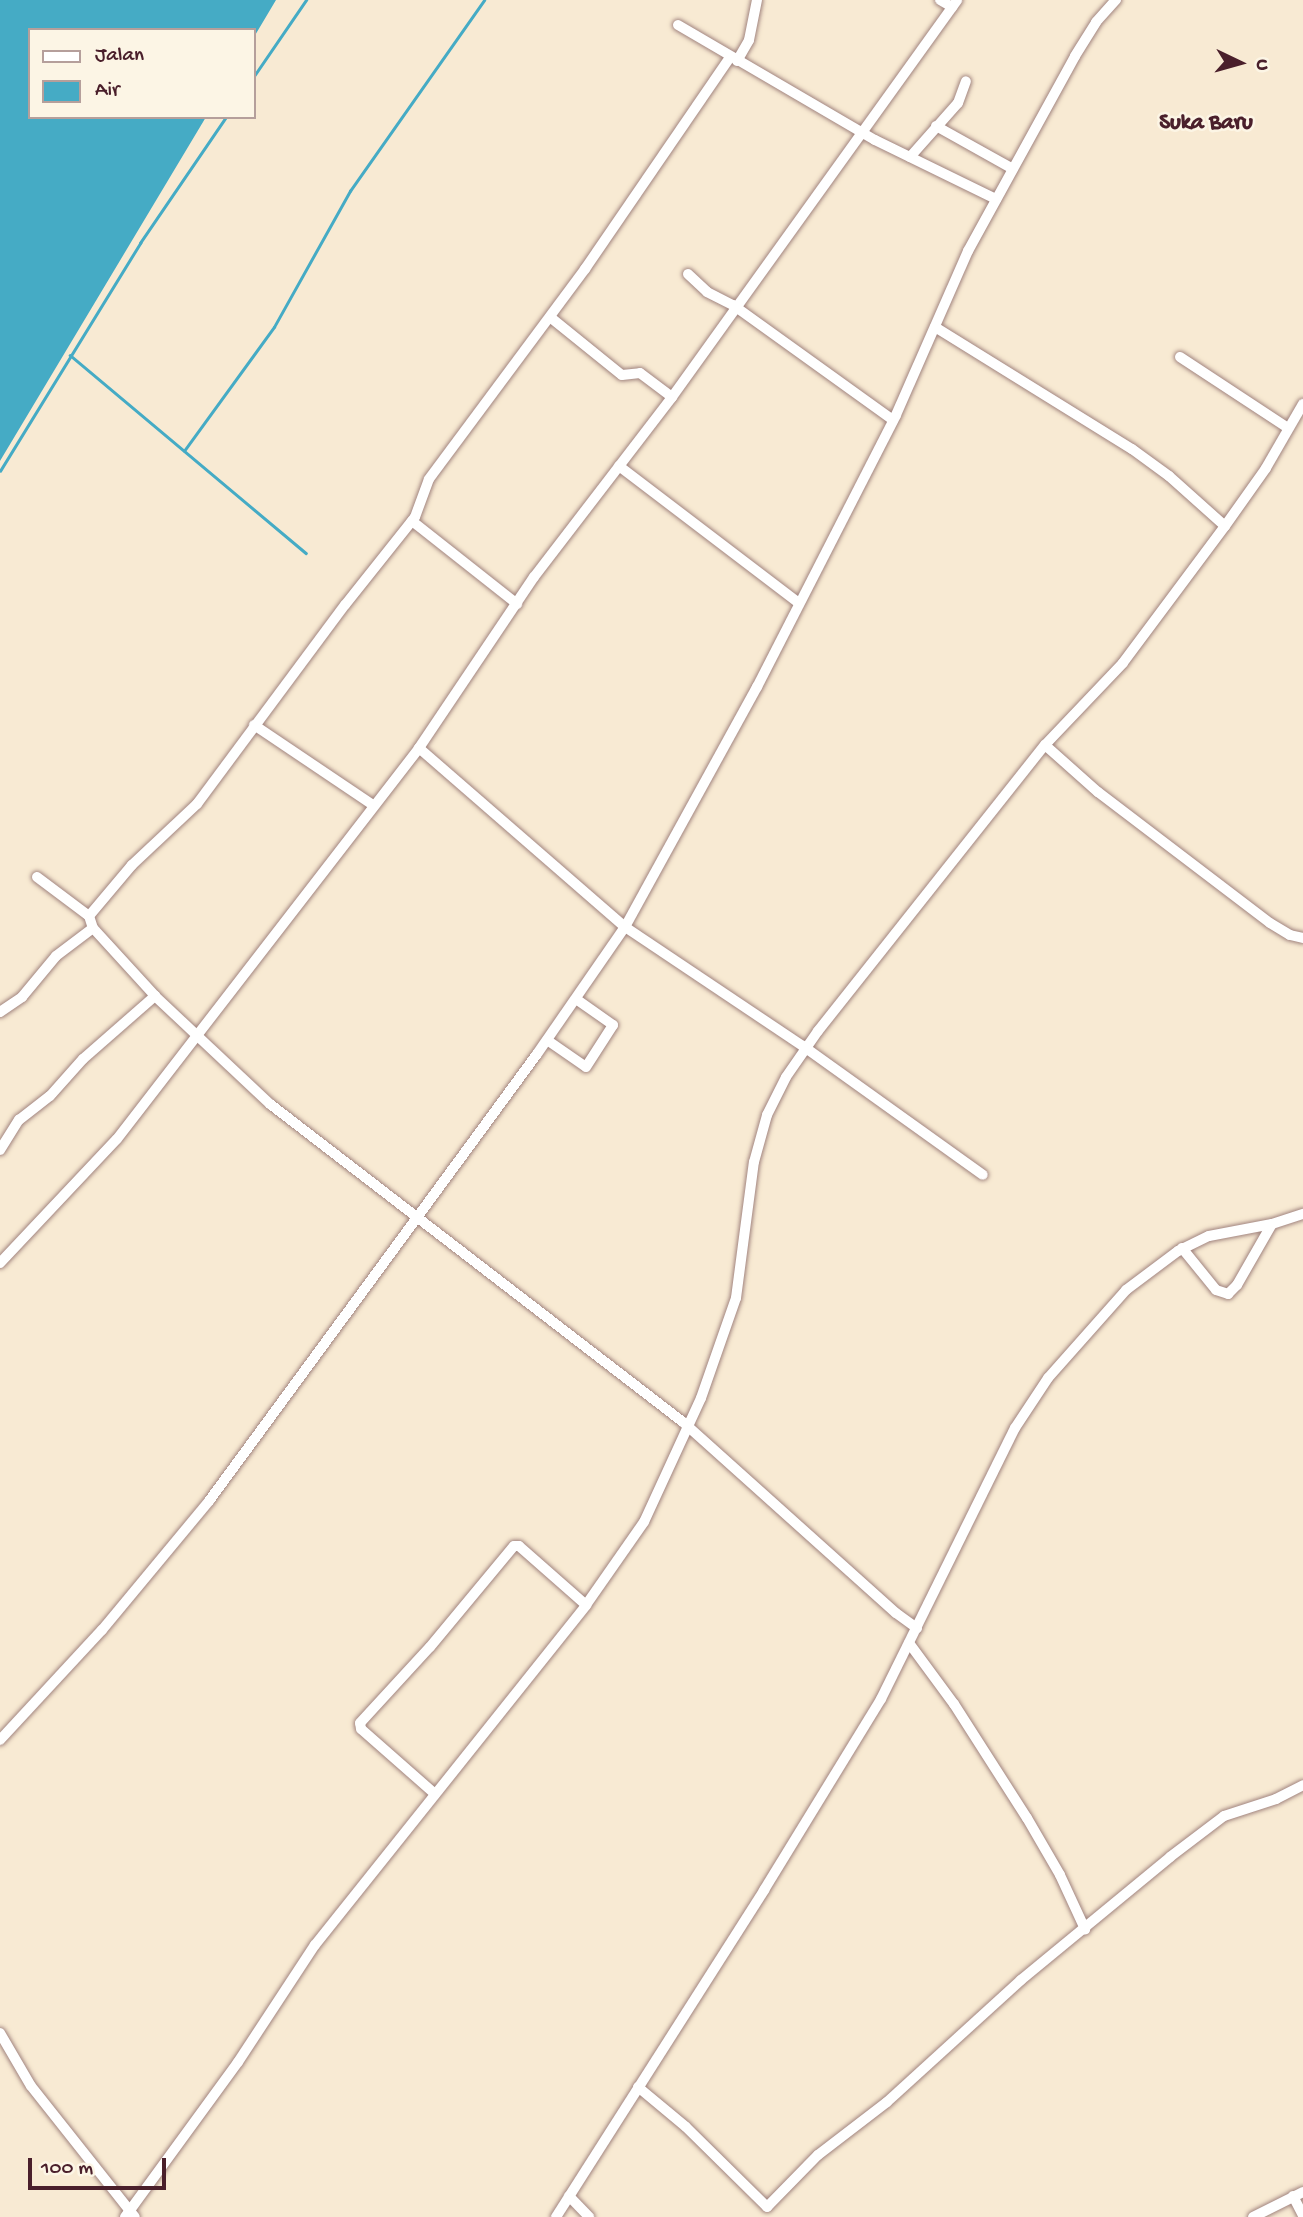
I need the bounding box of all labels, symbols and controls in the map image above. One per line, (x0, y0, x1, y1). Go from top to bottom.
legend (28, 28, 256, 119)
north arrow (1205, 28, 1275, 98)
text: Jalan (95, 44, 144, 69)
text: U (1249, 58, 1273, 71)
text: Air (95, 79, 119, 104)
district label: Suka Baru (1159, 110, 1253, 138)
scale bar (32, 2144, 170, 2188)
text: 100 m (41, 2157, 93, 2182)

